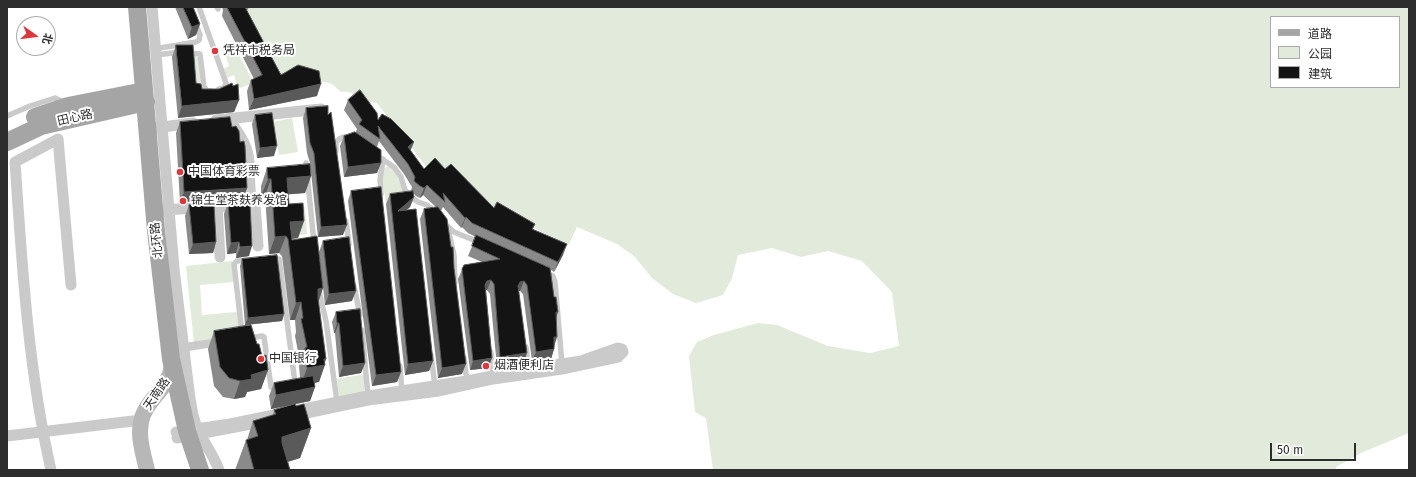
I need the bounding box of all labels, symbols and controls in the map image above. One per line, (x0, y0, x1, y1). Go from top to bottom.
north arrow (16, 16, 56, 56)
legend (1270, 16, 1400, 88)
text: 道路 (1308, 27, 1332, 41)
text: 北 (40, 32, 55, 46)
place label: 凭祥市税务局 (223, 44, 295, 58)
marker: 凭祥市税务局 (210, 46, 220, 56)
text: 公园 (1308, 47, 1332, 61)
text: 建筑 (1308, 67, 1332, 81)
street label: 田心路 (56, 107, 94, 129)
place label: 中国体育彩票 (188, 165, 260, 179)
marker: 中国体育彩票 (175, 167, 185, 177)
place label: 锦生堂茶麸养发馆 (191, 194, 287, 208)
marker: 锦生堂茶麸养发馆 (178, 196, 188, 206)
street label: 北环路 (148, 221, 166, 259)
place label: 中国银行 (269, 352, 317, 366)
marker: 中国银行 (256, 354, 266, 364)
place label: 烟酒便利店 (494, 359, 554, 373)
marker: 烟酒便利店 (481, 361, 491, 371)
street label: 天南路 (141, 375, 173, 413)
scale bar (1272, 435, 1358, 461)
text: 50 m (1277, 443, 1303, 457)

